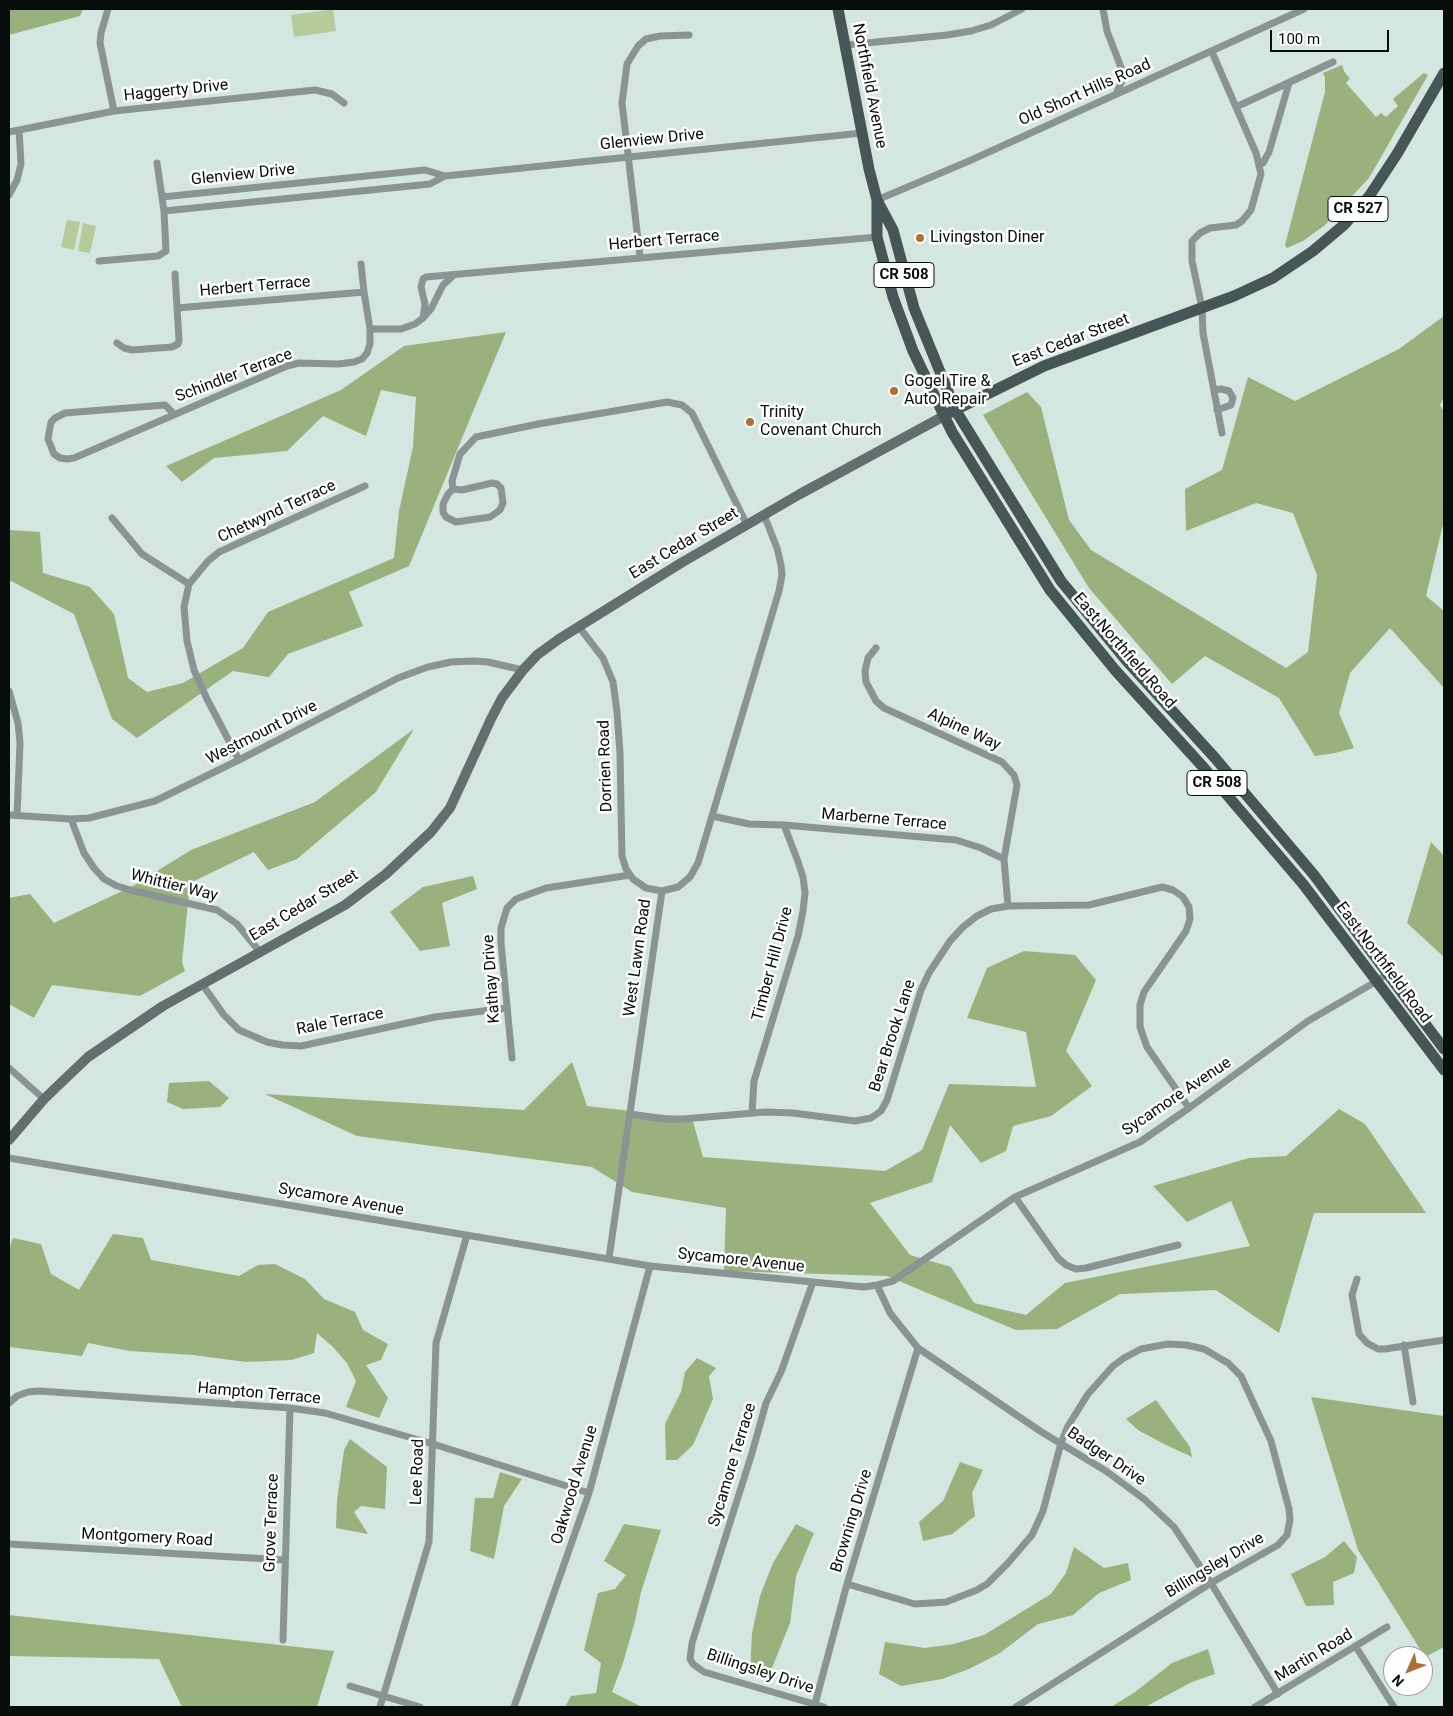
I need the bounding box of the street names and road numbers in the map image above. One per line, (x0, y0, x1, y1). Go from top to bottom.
street label: Northfield Avenue (847, 22, 891, 150)
street label: Old Short Hills Road (1016, 55, 1154, 131)
street label: Haggerty Drive (123, 76, 229, 106)
street label: Glenview Drive (599, 125, 705, 155)
street label: Glenview Drive (190, 160, 296, 190)
road number: CR 527 (1328, 196, 1388, 222)
street label: Herbert Terrace (608, 227, 720, 255)
road number: CR 508 (874, 262, 934, 288)
street label: Herbert Terrace (199, 273, 311, 301)
street label: East Cedar Street (1010, 310, 1132, 372)
street label: Schindler Terrace (173, 345, 295, 407)
street label: Chetwynd Terrace (215, 476, 339, 548)
street label: East Cedar Street (626, 504, 742, 584)
street label: East Northfield Road (1069, 589, 1179, 713)
street label: Westmount Drive (203, 697, 321, 769)
street label: Alpine Way (924, 705, 1004, 755)
street label: Dorrien Road (595, 720, 617, 812)
road number: CR 508 (1187, 770, 1247, 796)
street label: Marberne Terrace (821, 805, 947, 835)
street label: Whittier Way (128, 866, 220, 906)
street label: East Cedar Street (246, 866, 362, 946)
street label: West Lawn Road (620, 898, 656, 1018)
street label: East Northfield Road (1331, 899, 1435, 1027)
street label: Timber Hill Drive (749, 905, 797, 1023)
street label: Kathay Drive (479, 934, 505, 1024)
street label: Bear Brook Lane (866, 978, 920, 1094)
street label: Rale Terrace (295, 1004, 385, 1040)
street label: Sycamore Avenue (1119, 1053, 1235, 1141)
street label: Sycamore Avenue (277, 1179, 405, 1221)
street label: Sycamore Avenue (677, 1245, 805, 1277)
street label: Hampton Terrace (197, 1379, 321, 1409)
street label: Sycamore Terrace (705, 1401, 761, 1529)
street label: Oakwood Avenue (548, 1423, 602, 1547)
street label: Badger Drive (1063, 1424, 1149, 1490)
street label: Lee Road (407, 1439, 429, 1505)
street label: Browning Drive (827, 1467, 877, 1575)
street label: Grove Terrace (261, 1473, 283, 1573)
street label: Montgomery Road (81, 1525, 213, 1551)
street label: Billingsley Drive (1162, 1529, 1268, 1603)
street label: Martin Road (1272, 1625, 1356, 1687)
street label: Billingsley Drive (704, 1646, 816, 1698)

